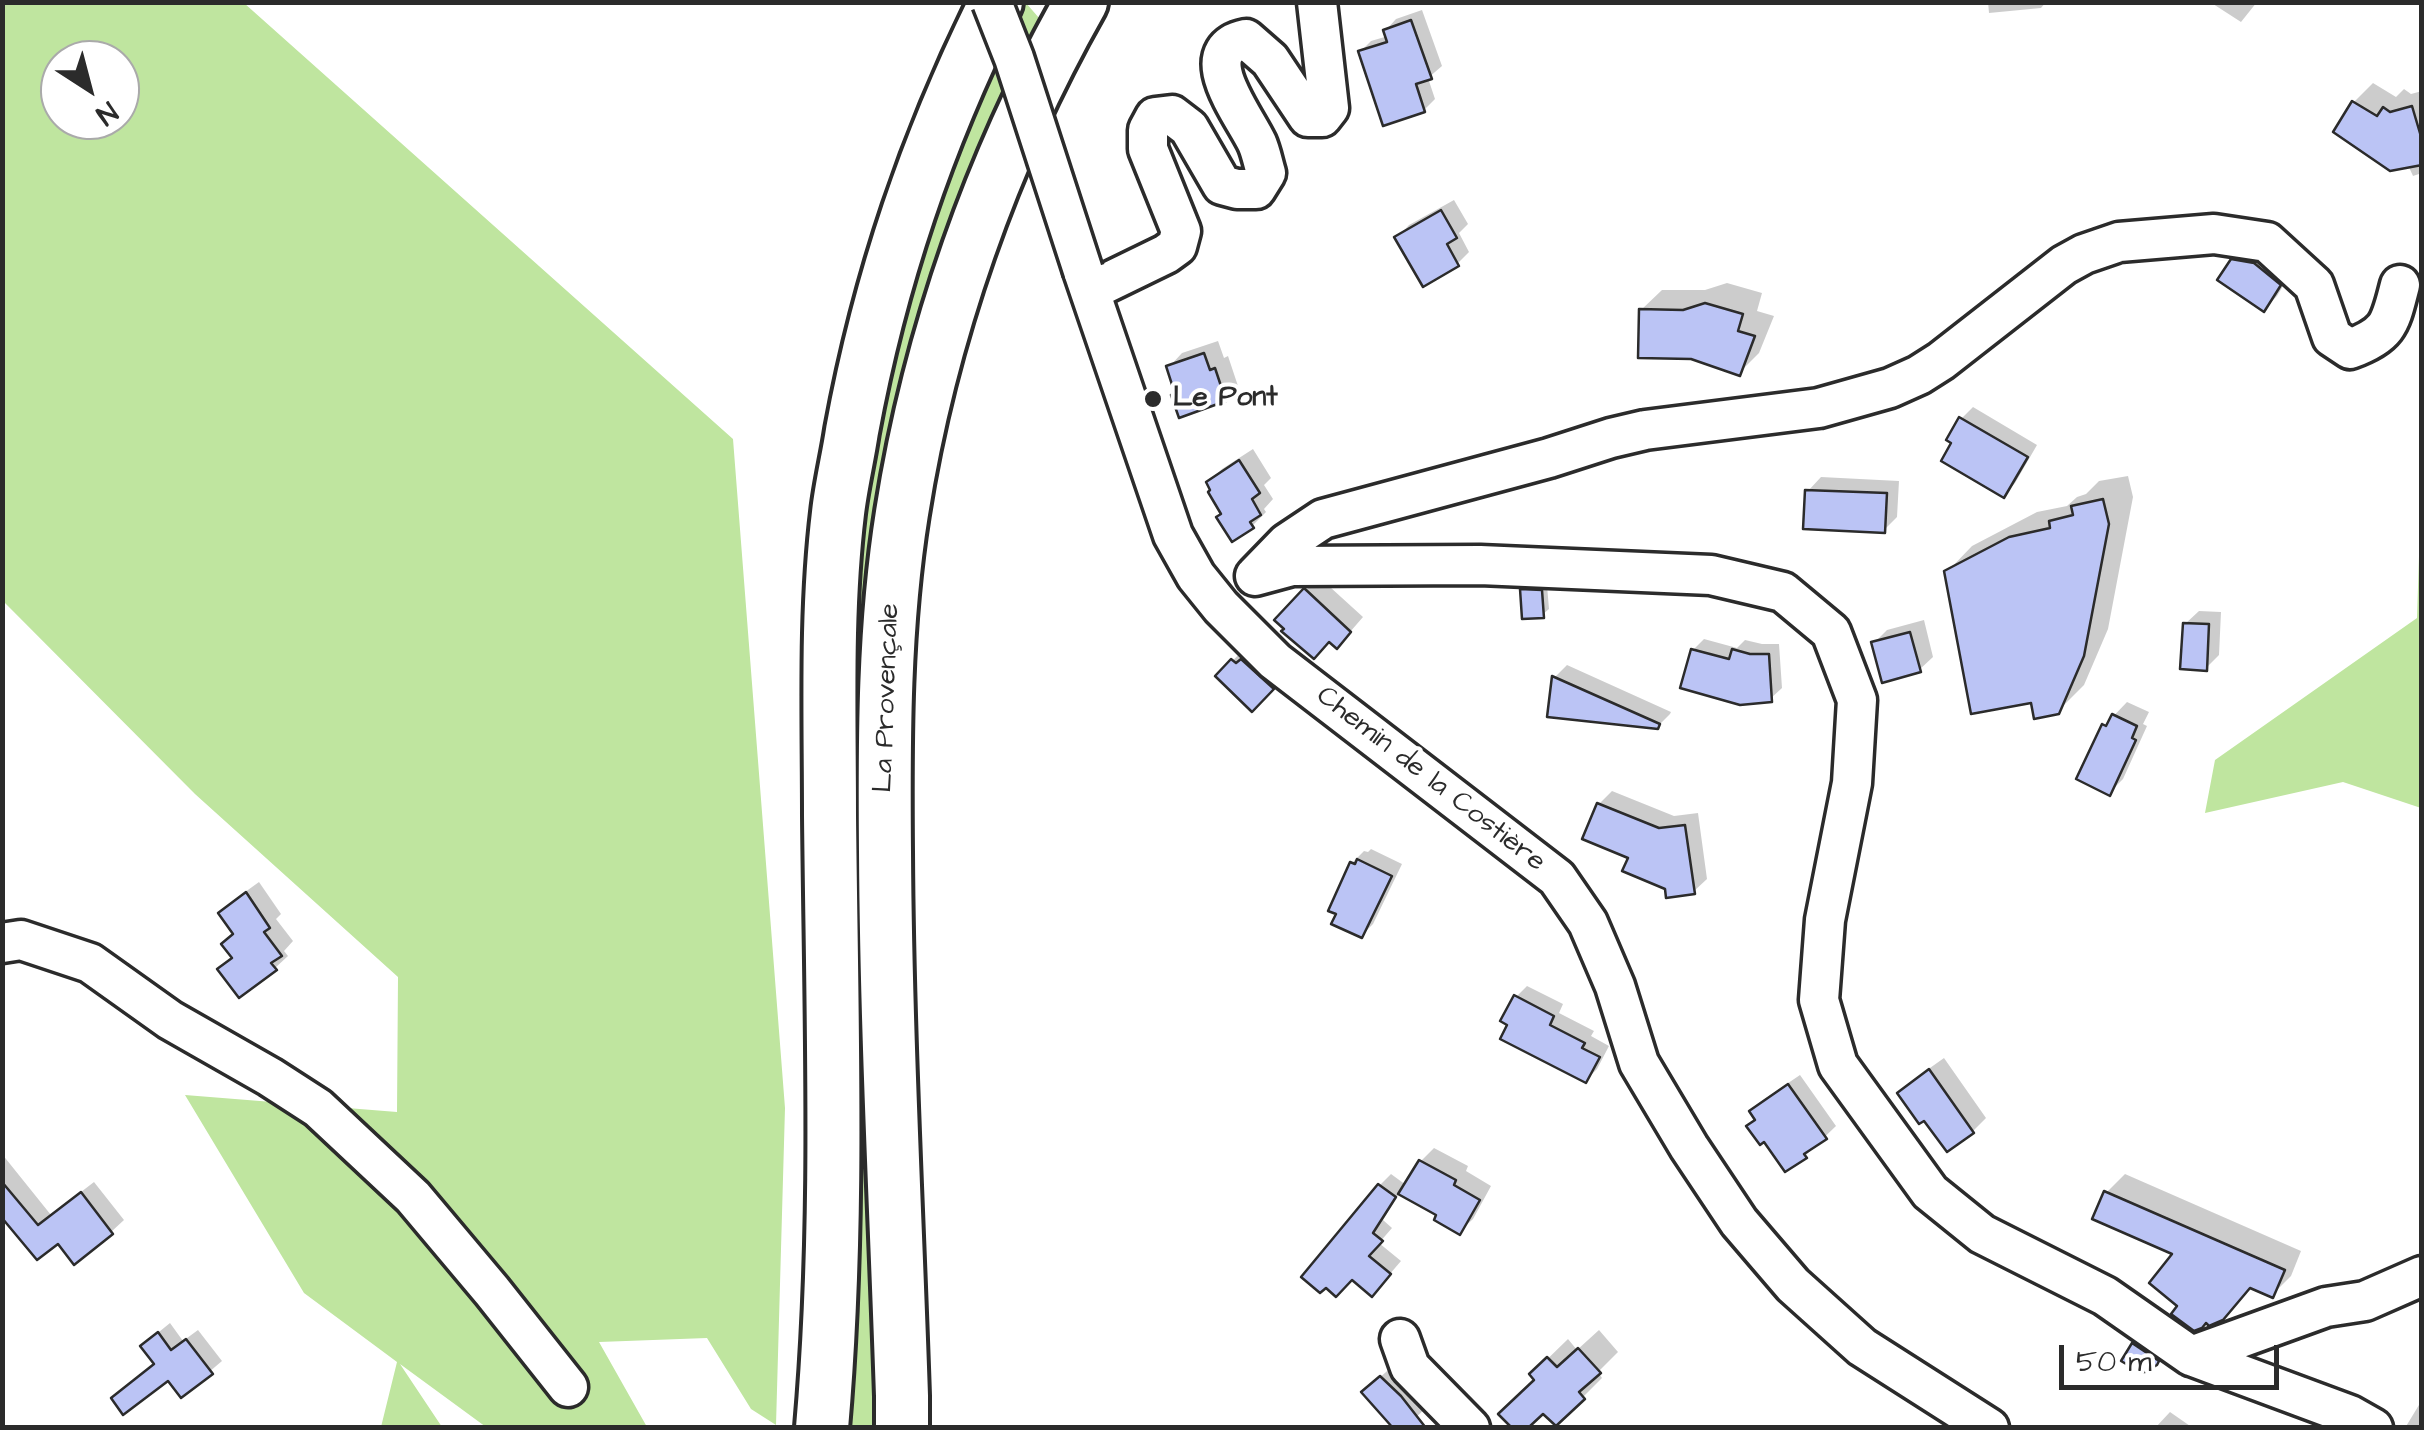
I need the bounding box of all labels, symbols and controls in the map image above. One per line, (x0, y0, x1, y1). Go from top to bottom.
north arrow (40, 40, 140, 140)
text: N (88, 92, 125, 134)
place label: Le Pont (1173, 382, 1278, 416)
marker: Le Pont (1142, 388, 1164, 410)
street label: La Provençale (868, 603, 908, 793)
street label: Chemin de la Costière (1309, 680, 1551, 880)
scale bar (2064, 1325, 2284, 1387)
text: 50 m (2076, 1341, 2152, 1383)

